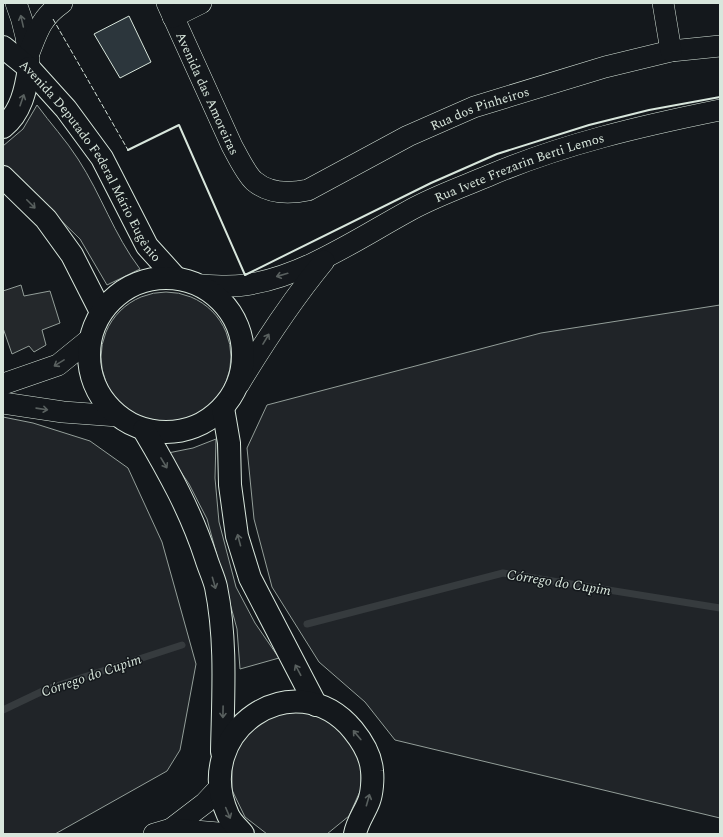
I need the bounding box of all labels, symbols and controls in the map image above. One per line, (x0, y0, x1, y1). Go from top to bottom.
one-way arrow (18, 15, 25, 28)
street label: Avenida das Amoreiras (170, 29, 244, 159)
street label: Avenida Deputado Federal Mário Eugênio (15, 55, 166, 267)
street label: Rua dos Pinheiros (427, 82, 532, 136)
one-way arrow (18, 95, 26, 107)
street label: Rua Ivete Frezarin Berti Lemos (431, 128, 607, 208)
one-way arrow (26, 199, 36, 209)
one-way arrow (275, 272, 288, 279)
one-way arrow (262, 334, 270, 345)
one-way arrow (53, 359, 65, 367)
one-way arrow (35, 405, 48, 413)
one-way arrow (160, 457, 168, 469)
one-way arrow (234, 533, 242, 546)
water label: Córrego do Cupim (505, 564, 613, 601)
one-way arrow (211, 576, 218, 589)
water label: Córrego do Cupim (38, 648, 144, 702)
one-way arrow (294, 664, 301, 676)
one-way arrow (219, 705, 226, 718)
one-way arrow (352, 729, 361, 740)
one-way arrow (365, 793, 372, 806)
one-way arrow (225, 806, 232, 818)

